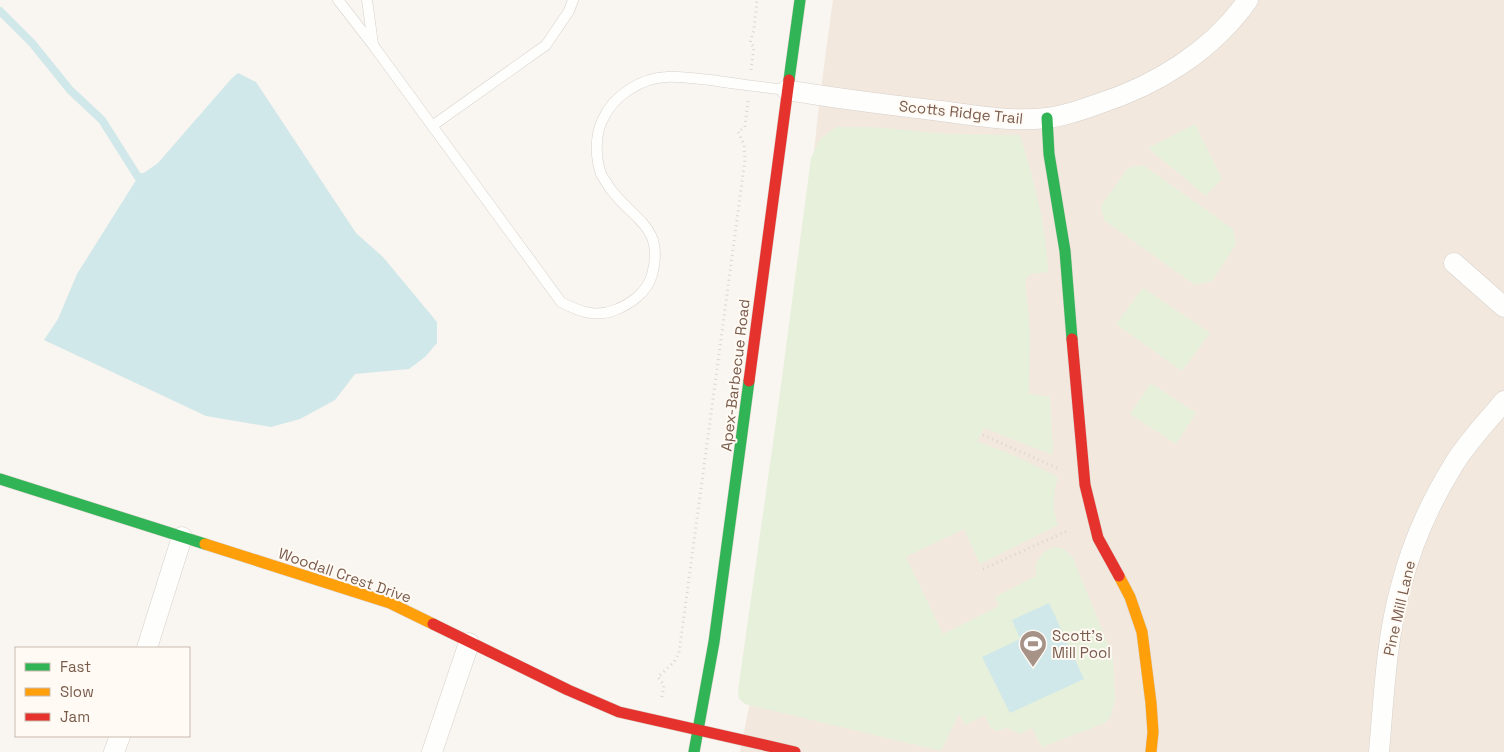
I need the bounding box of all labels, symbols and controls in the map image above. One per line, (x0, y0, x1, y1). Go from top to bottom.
street label: Scotts Ridge Trail (898, 96, 1024, 128)
street label: Apex-Barbecue Road (716, 298, 754, 452)
street label: Woodall Crest Drive (276, 543, 414, 607)
street label: Pine Mill Lane (1379, 558, 1419, 658)
place label: Scott's Mill Pool (1052, 626, 1111, 662)
sports icon: Scott's Mill Pool (1018, 629, 1048, 668)
legend (15, 647, 190, 737)
text: Fast (60, 657, 91, 676)
text: Slow (60, 682, 94, 701)
text: Jam (60, 707, 90, 726)

